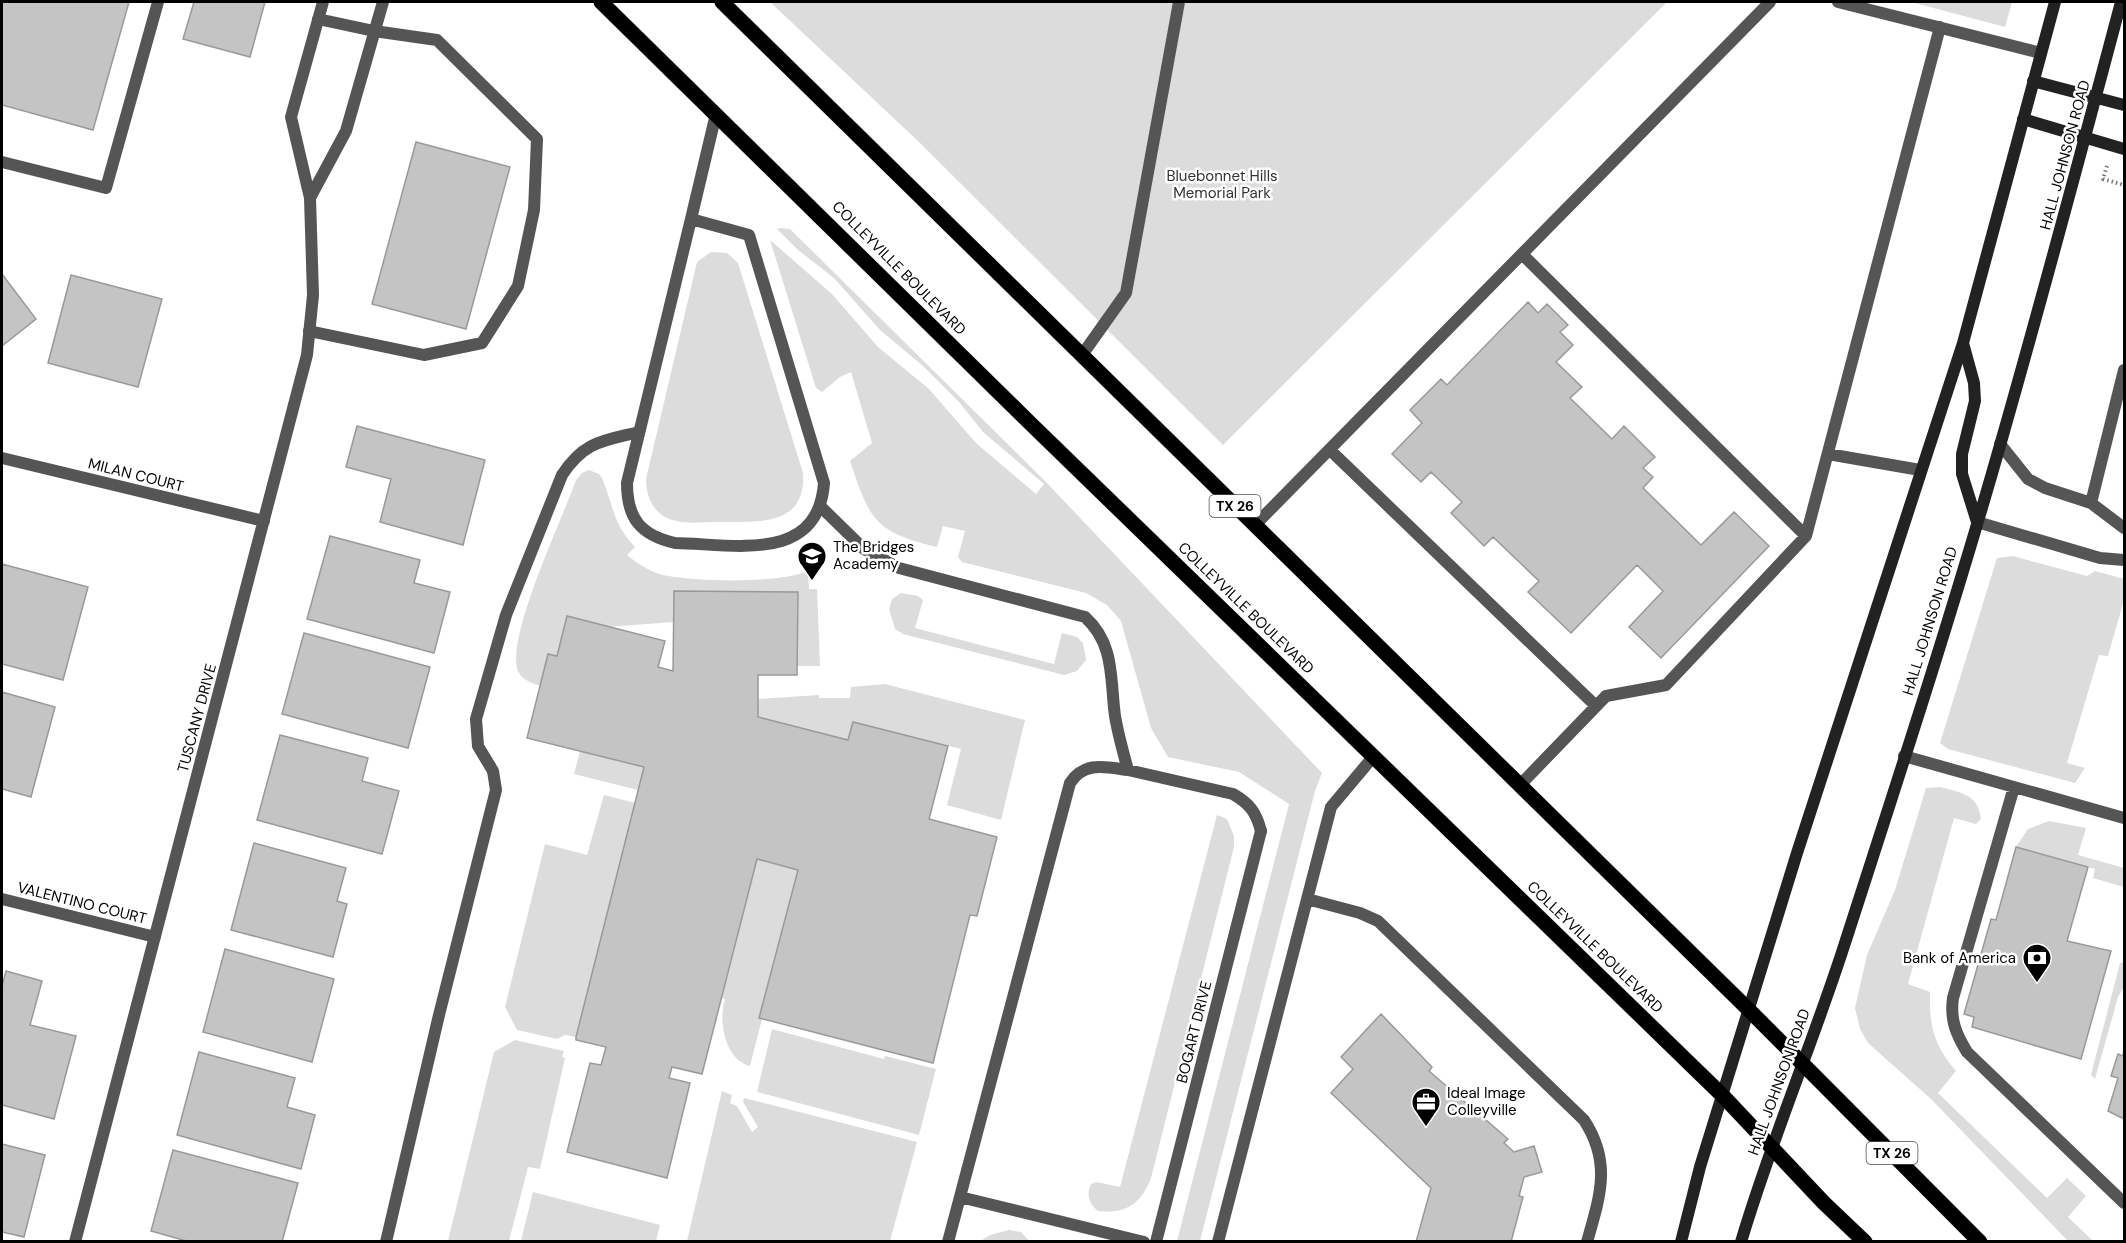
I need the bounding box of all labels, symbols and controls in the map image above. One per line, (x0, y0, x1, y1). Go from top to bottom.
street label: HALL JOHNSON ROAD (2035, 78, 2095, 232)
park label: Bluebonnet Hills Memorial Park (1166, 166, 1278, 203)
street label: COLLEYVILLE BOULEVARD (828, 197, 970, 339)
street label: MILAN COURT (86, 453, 186, 497)
road number: TX 26 (1210, 495, 1260, 517)
place label: The Bridges Academy (833, 537, 914, 574)
street label: COLLEYVILLE BOULEVARD (1174, 538, 1318, 678)
school or university icon: The Bridges Academy (796, 540, 828, 582)
street label: HALL JOHNSON ROAD (1898, 544, 1962, 698)
street label: TUSCANY DRIVE (173, 661, 221, 775)
street label: VALENTINO COURT (15, 877, 149, 929)
street label: COLLEYVILLE BOULEVARD (1523, 877, 1667, 1017)
bank icon: Bank of America (2021, 942, 2053, 984)
place label: Bank of America (1903, 948, 2016, 968)
street label: BOGART DRIVE (1172, 979, 1216, 1085)
street label: HALL JOHNSON ROAD (1743, 1006, 1815, 1158)
place label: Ideal Image Colleyville (1447, 1083, 1526, 1120)
office icon: Ideal Image Colleyville (1410, 1086, 1442, 1128)
road number: TX 26 (1866, 1142, 1918, 1164)

